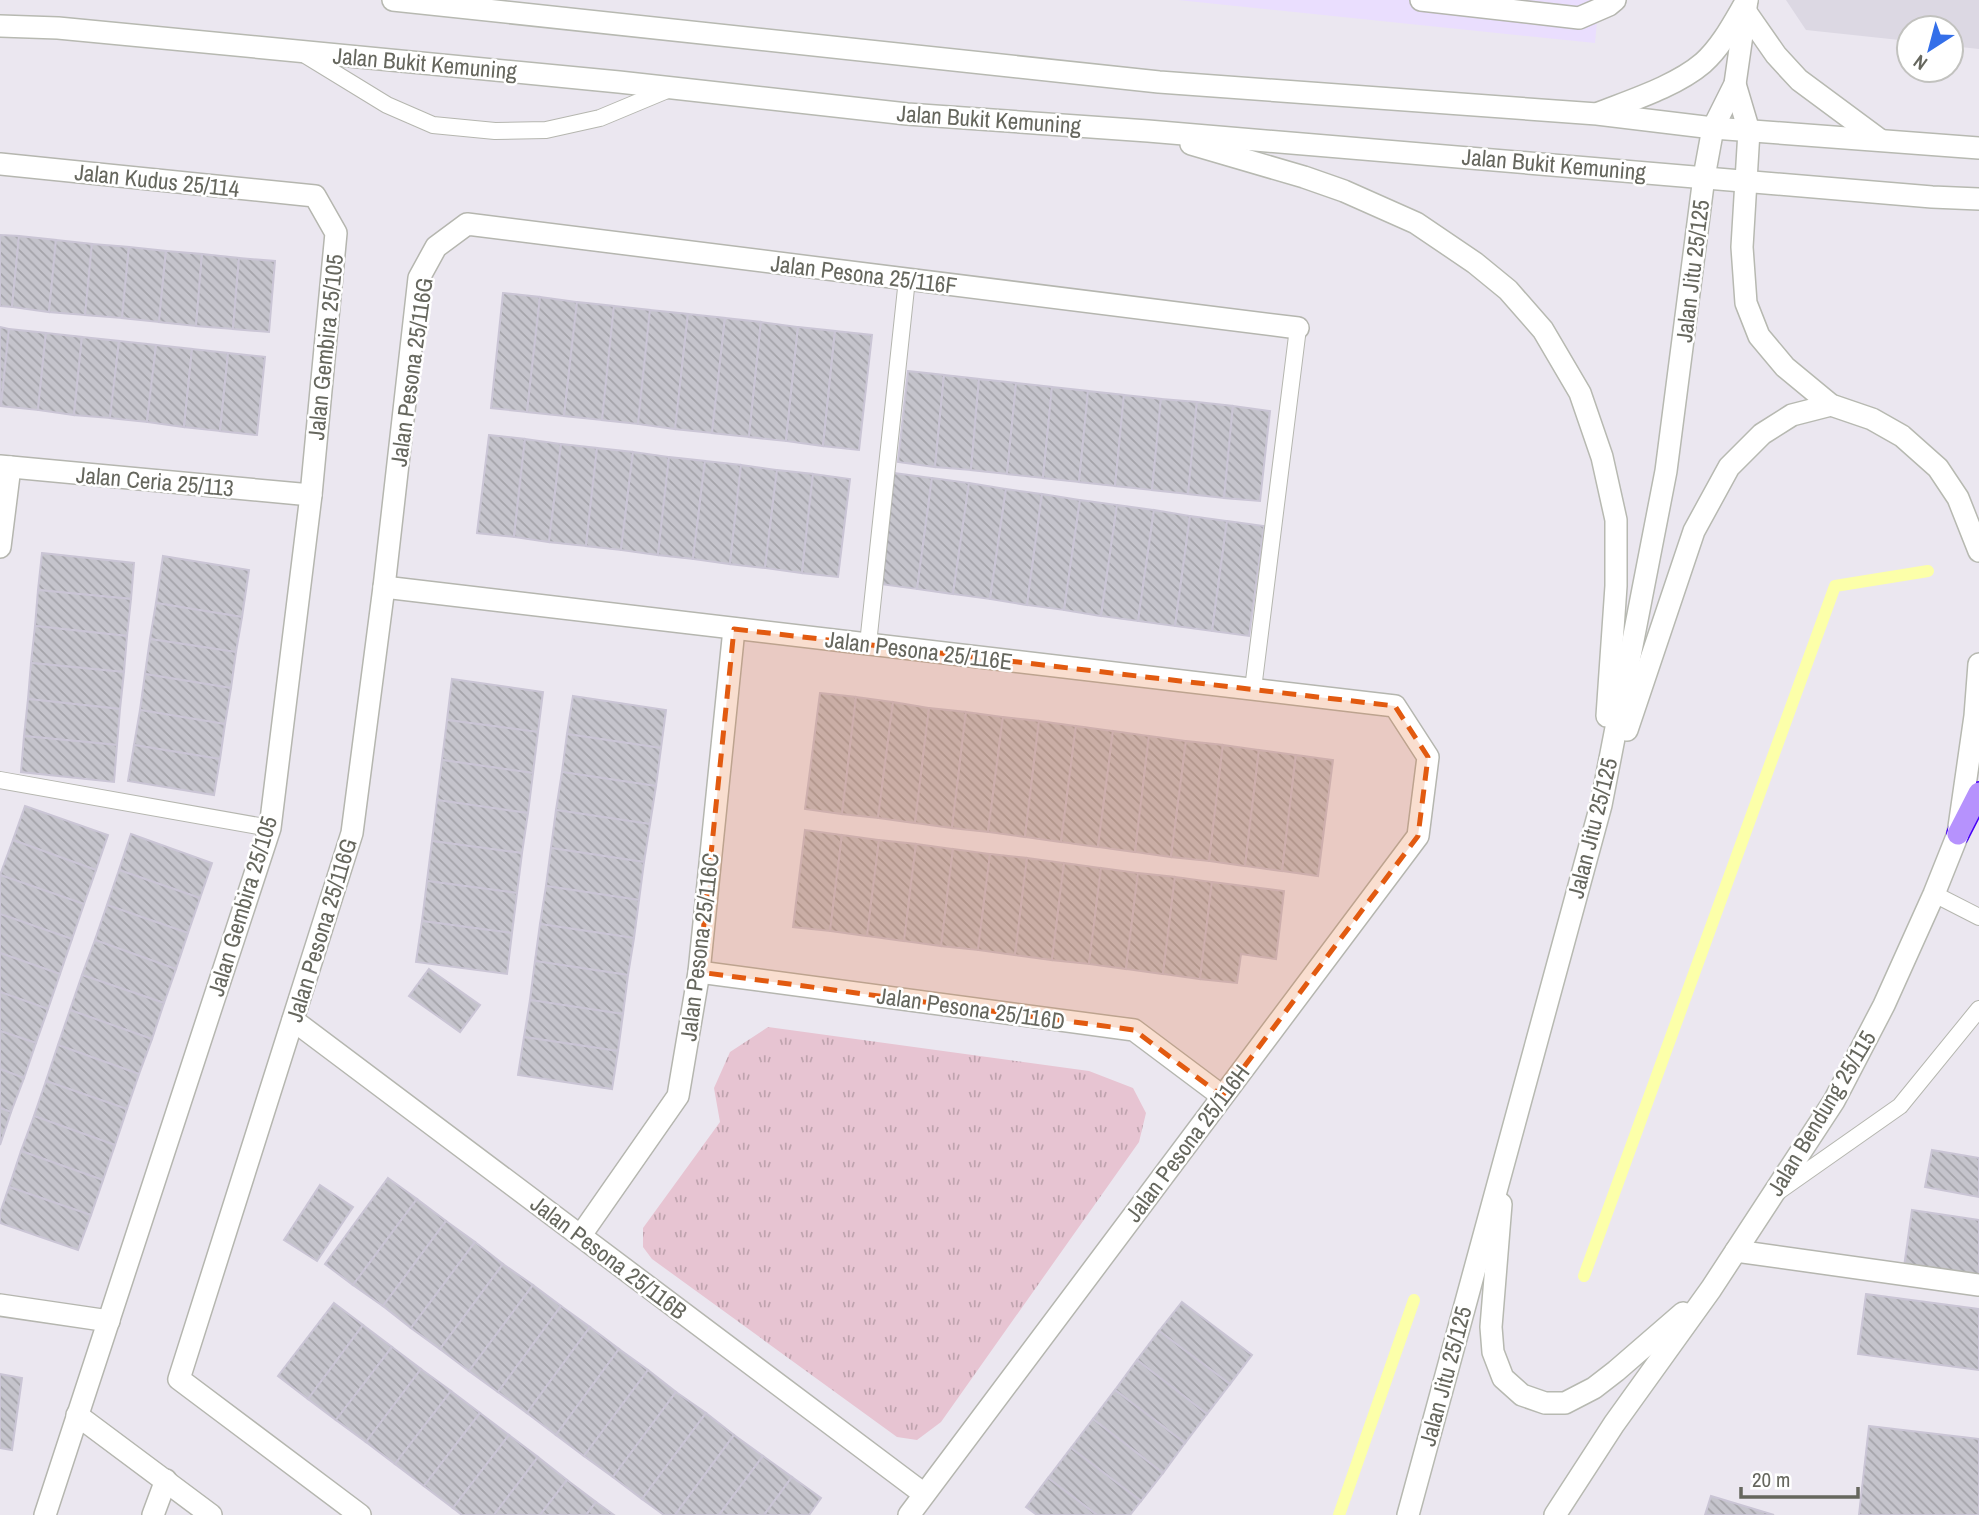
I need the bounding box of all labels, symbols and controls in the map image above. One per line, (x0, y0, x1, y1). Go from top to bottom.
north arrow (1895, 14, 1965, 84)
street label: Jalan Bukit Kemuning (332, 40, 519, 87)
text: N (1908, 49, 1932, 77)
street label: Jalan Bukit Kemuning (896, 97, 1083, 141)
street label: Jalan Bukit Kemuning (1461, 141, 1648, 188)
street label: Jalan Kudus 25/114 (73, 156, 241, 204)
street label: Jalan Jitu 25/125 (1668, 198, 1716, 344)
street label: Jalan Pesona 25/116F (769, 247, 959, 301)
street label: Jalan Gembira 25/105 (300, 253, 350, 441)
street label: Jalan Pesona 25/116G (382, 276, 440, 468)
street label: Jalan Ceria 25/113 (75, 459, 235, 503)
street label: Jalan Pesona 25/116E (824, 623, 1014, 677)
street label: Jalan Jitu 25/125 (1560, 755, 1624, 901)
street label: Jalan Gembira 25/105 (200, 812, 284, 1000)
street label: Jalan Pesona 25/116G (278, 834, 364, 1026)
street label: Jalan Pesona 25/116C (672, 851, 726, 1043)
street label: Jalan Pesona 25/116D (875, 979, 1067, 1037)
street label: Jalan Bendung 25/115 (1759, 1025, 1883, 1201)
street label: Jalan Pesona 25/116H (1118, 1058, 1256, 1228)
street label: Jalan Pesona 25/116B (524, 1188, 694, 1326)
street label: Jalan Jitu 25/125 (1411, 1303, 1479, 1449)
scale bar (1741, 1456, 1858, 1500)
text: 20 m (1752, 1465, 1790, 1494)

